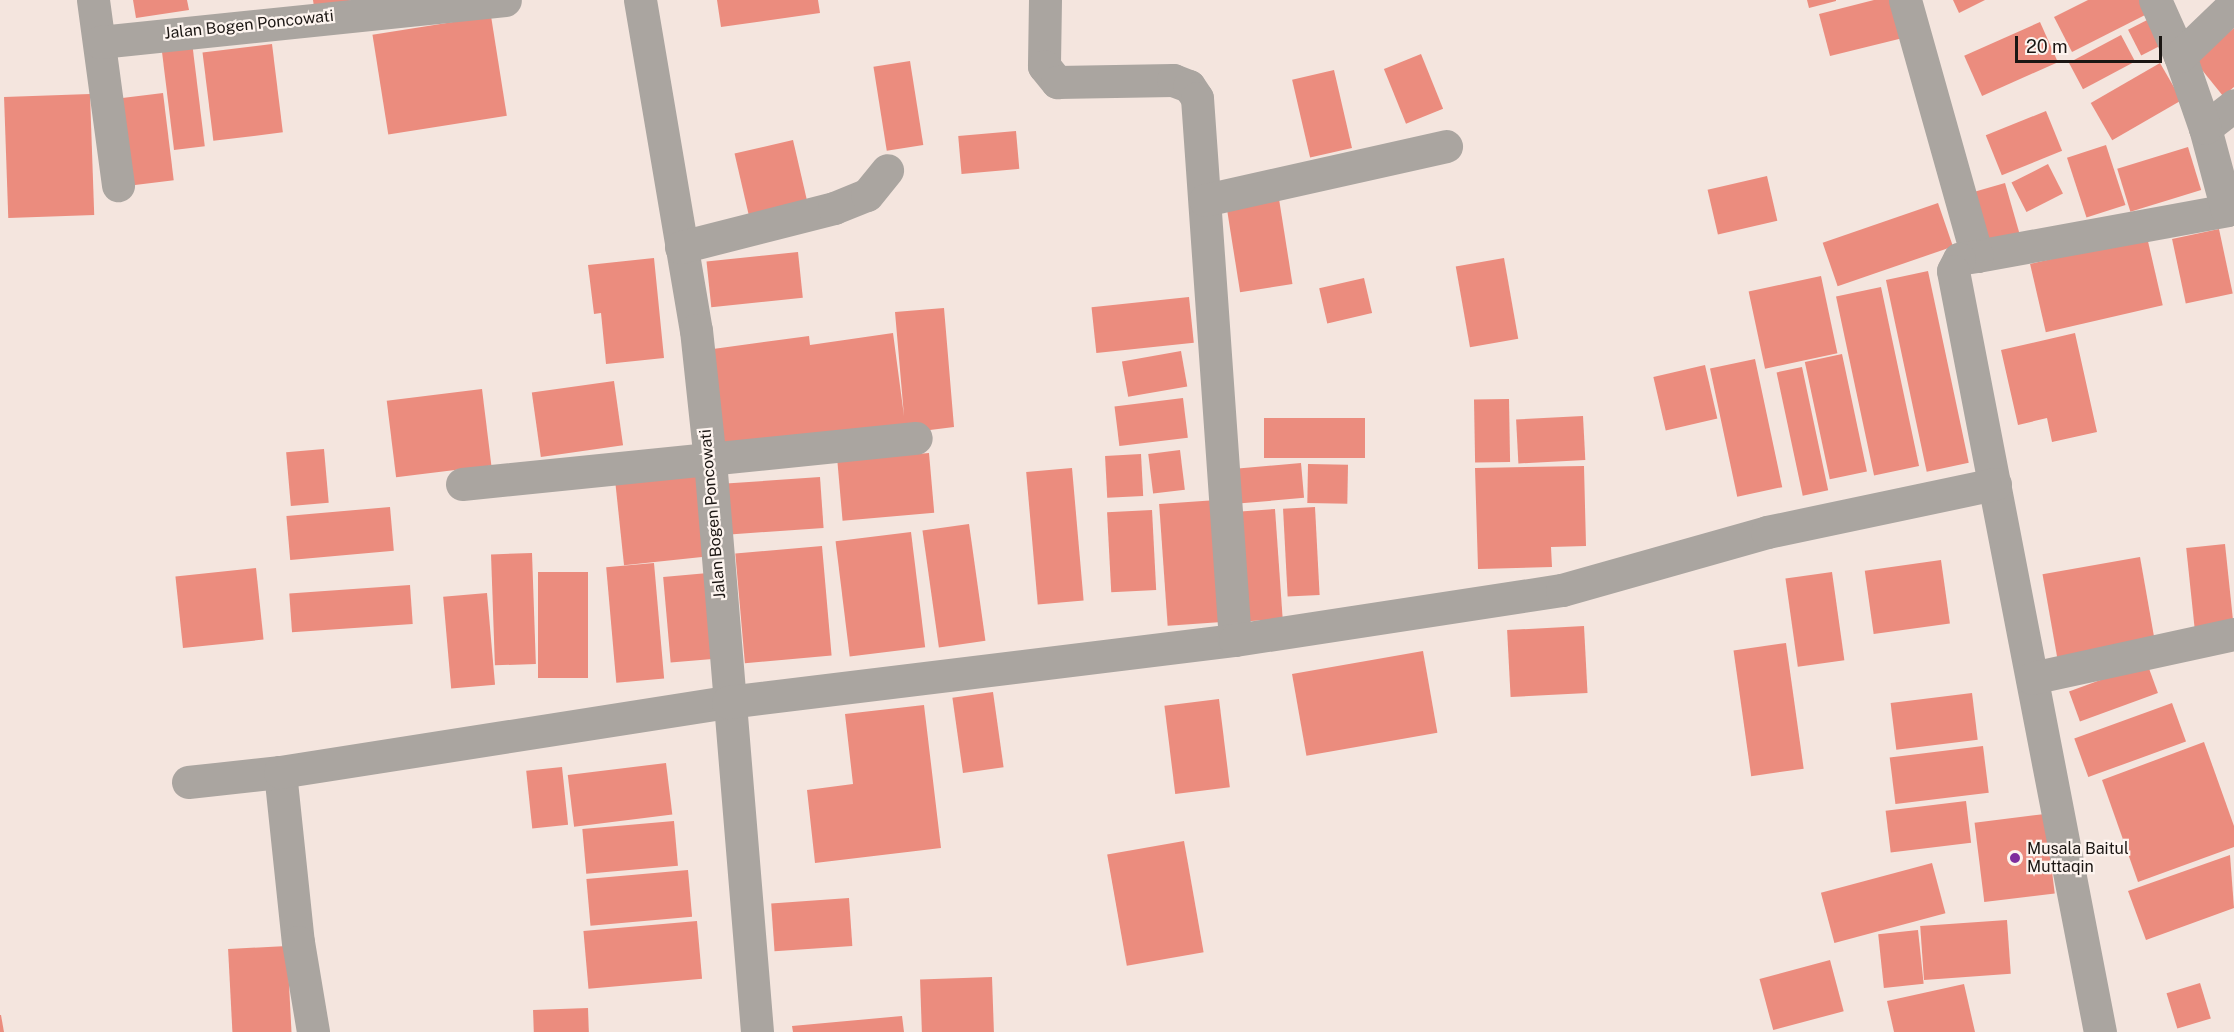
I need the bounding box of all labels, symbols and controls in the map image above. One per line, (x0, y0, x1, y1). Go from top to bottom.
street label: Jalan Bogen Poncowati (163, 7, 335, 43)
scale bar (2018, 24, 2165, 62)
text: 20 m (2026, 36, 2068, 57)
street label: Jalan Bogen Poncowati (696, 428, 730, 600)
place label: Musala Baitul Muttaqin (2027, 839, 2129, 877)
marker: Musala Baitul Muttaqin (2008, 851, 2022, 865)

